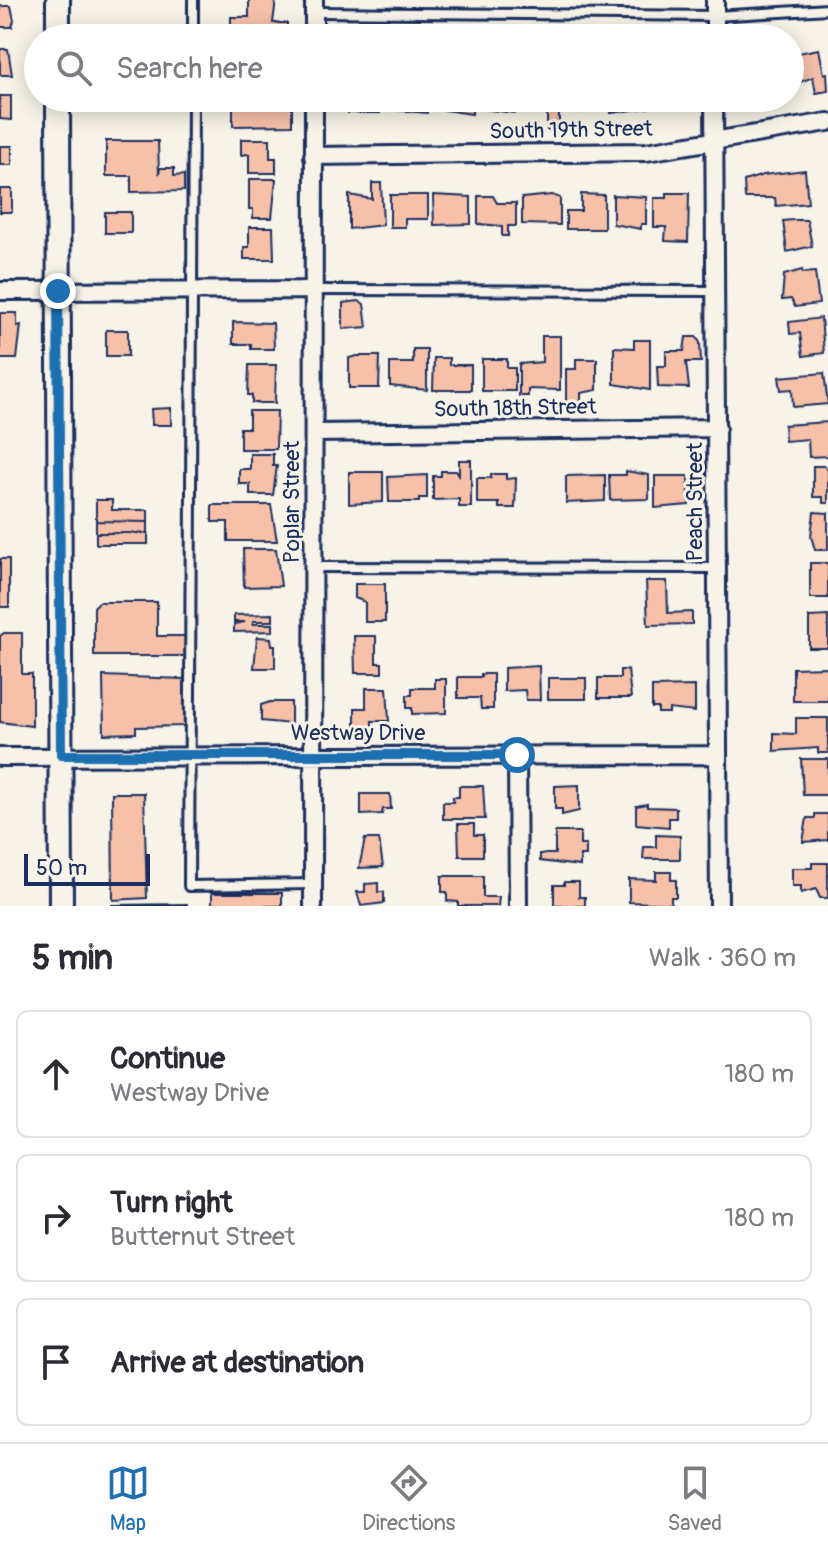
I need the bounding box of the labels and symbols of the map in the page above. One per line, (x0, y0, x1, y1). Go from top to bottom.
street label: South 19th Street (489, 115, 653, 145)
route end (40, 273, 76, 309)
street label: South 18th Street (433, 393, 597, 423)
street label: Poplar Street (278, 441, 306, 563)
street label: Peach Street (681, 442, 709, 562)
street label: Westway Drive (291, 719, 425, 747)
route start (499, 737, 535, 773)
scale bar (24, 850, 150, 886)

